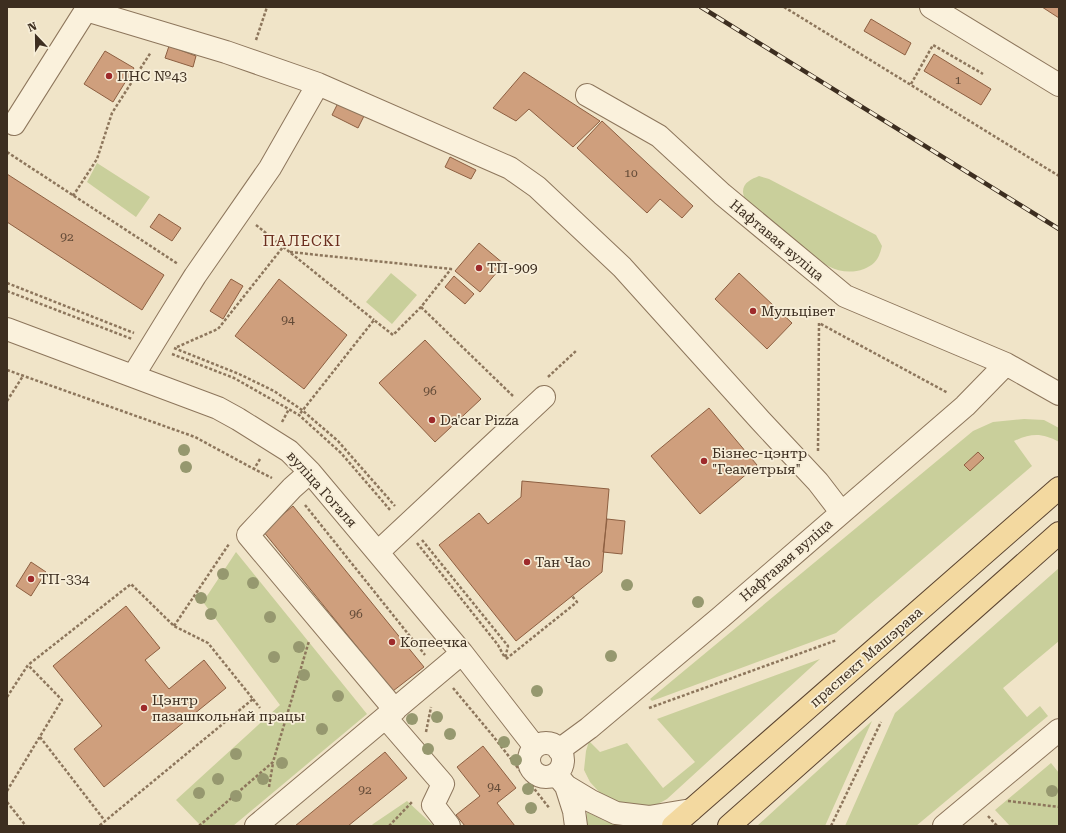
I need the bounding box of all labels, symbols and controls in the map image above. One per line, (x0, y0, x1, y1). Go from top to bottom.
north arrow (16, 16, 56, 56)
text: N (26, 19, 39, 35)
place label: ПНС №43 (117, 68, 187, 84)
marker: ПНС №43 (104, 71, 114, 81)
house number: 1 (955, 73, 962, 87)
house number: 10 (624, 166, 638, 180)
street label: Нафтавая вуліца (727, 196, 827, 284)
house number: 92 (60, 230, 74, 244)
district label: ПАЛЕСКІ (263, 232, 341, 250)
place label: ТП-909 (487, 260, 538, 276)
marker: ТП-909 (474, 263, 484, 273)
place label: Мульцівет (761, 303, 836, 319)
marker: Мульцівет (748, 306, 758, 316)
house number: 94 (281, 313, 295, 327)
house number: 96 (423, 384, 437, 398)
place label: Da'car Pizza (440, 412, 519, 428)
marker: Da'car Pizza (427, 415, 437, 425)
place label: Бізнес-цэнтр "Геаметрыя" (712, 445, 807, 477)
street label: вуліца Гогаля (284, 448, 360, 530)
marker: Бізнес-цэнтр "Геаметрыя" (699, 456, 709, 466)
street label: Нафтавая вуліца (736, 515, 836, 605)
place label: Тан Чао (535, 554, 591, 570)
marker: Тан Чао (522, 557, 532, 567)
place label: ТП-334 (39, 571, 90, 587)
marker: ТП-334 (26, 574, 36, 584)
street label: праспект Машэрава (807, 604, 926, 710)
house number: 96 (349, 607, 363, 621)
place label: Копеечка (400, 634, 468, 650)
marker: Копеечка (387, 637, 397, 647)
place label: Цэнтр пазашкольнай працы (152, 692, 305, 724)
marker: Цэнтр пазашкольнай працы (139, 703, 149, 713)
house number: 94 (487, 780, 501, 794)
house number: 92 (358, 783, 372, 797)

